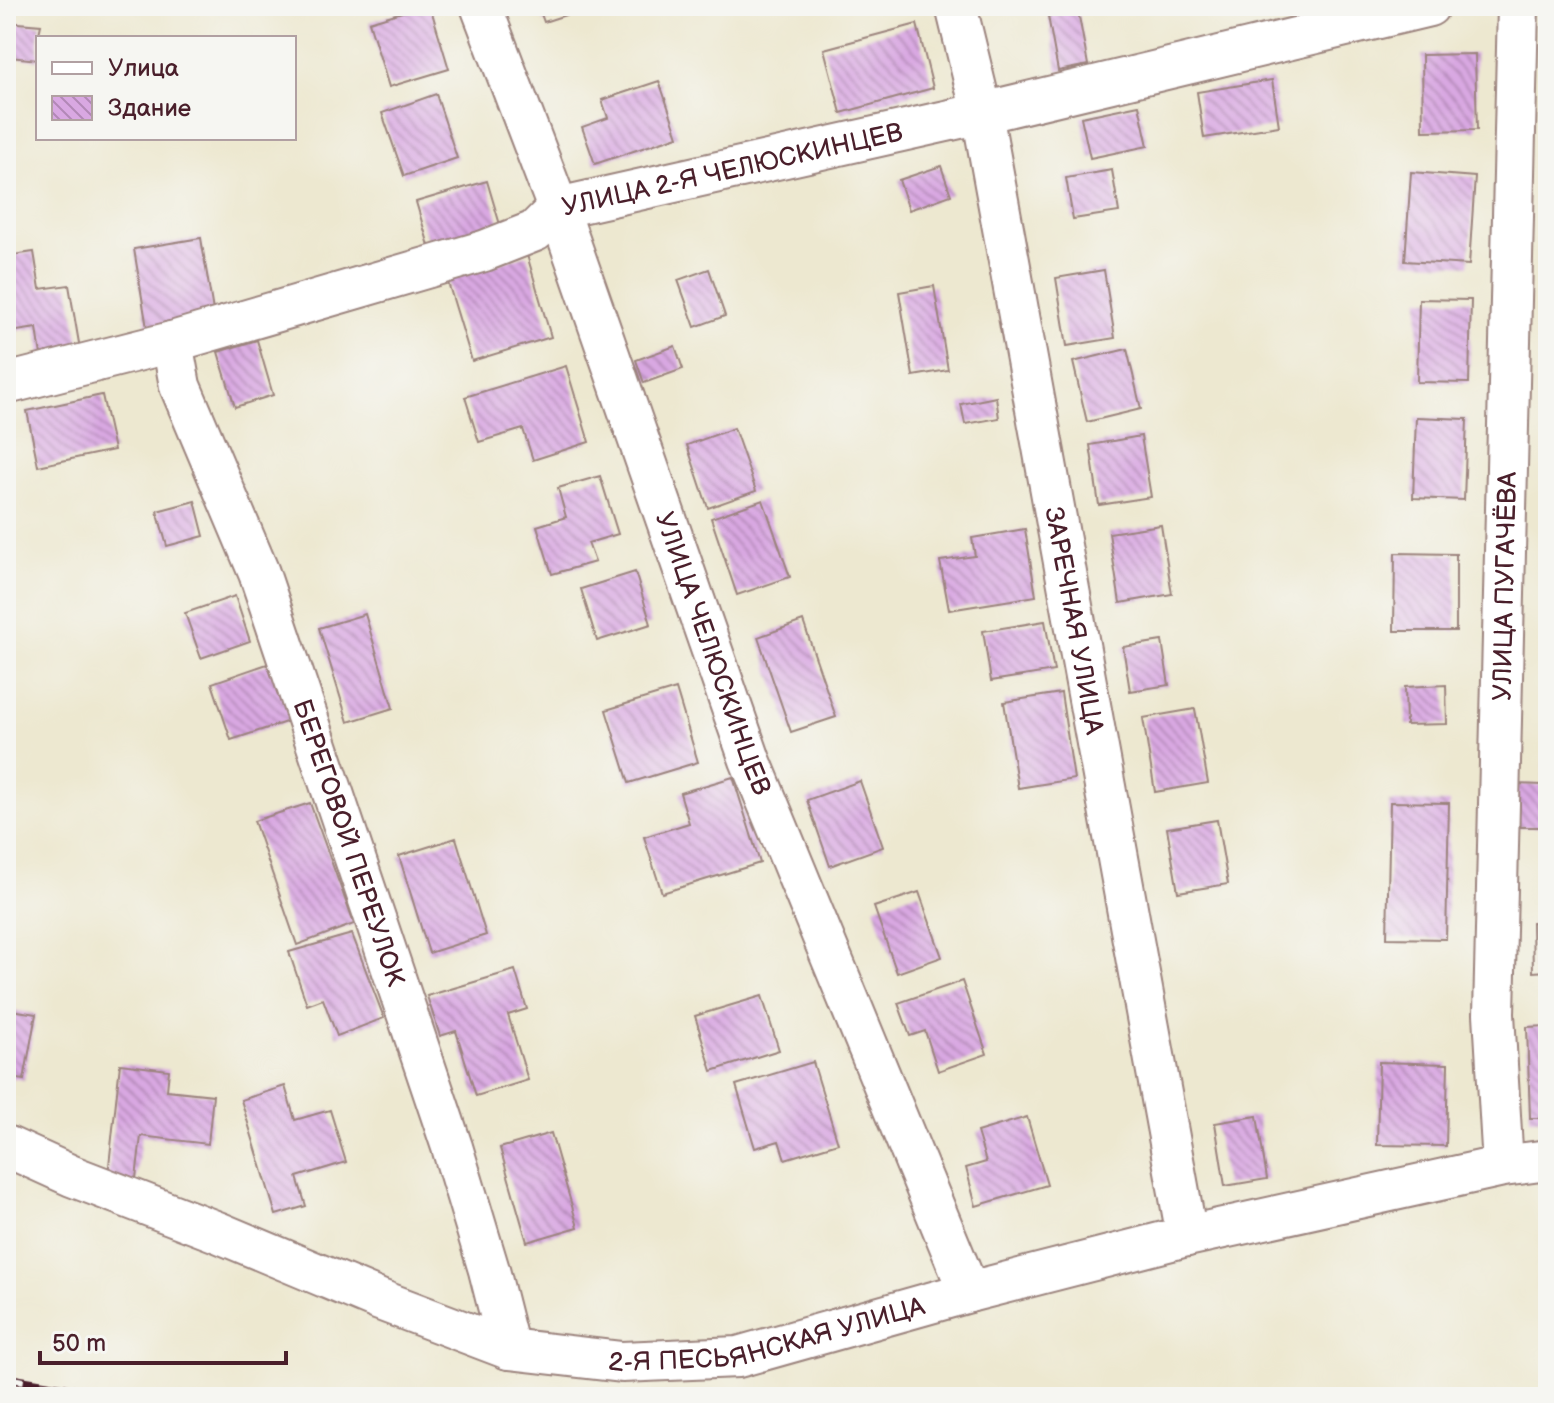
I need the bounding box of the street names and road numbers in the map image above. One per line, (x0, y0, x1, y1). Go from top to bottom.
street label: УЛИЦА 2-Я ЧЕЛЮСКИНЦЕВ (559, 117, 906, 224)
street label: УЛИЦА ПУГАЧЁВА (1487, 471, 1524, 701)
street label: ЗАРЕЧНАЯ УЛИЦА (1037, 505, 1109, 737)
street label: УЛИЦА ЧЕЛЮСКИНЦЕВ (648, 508, 777, 800)
street label: БЕРЕГОВОЙ ПЕРЕУЛОК (286, 696, 411, 990)
street label: 2-Я ПЕСЬЯНСКАЯ УЛИЦА (606, 1291, 929, 1379)

